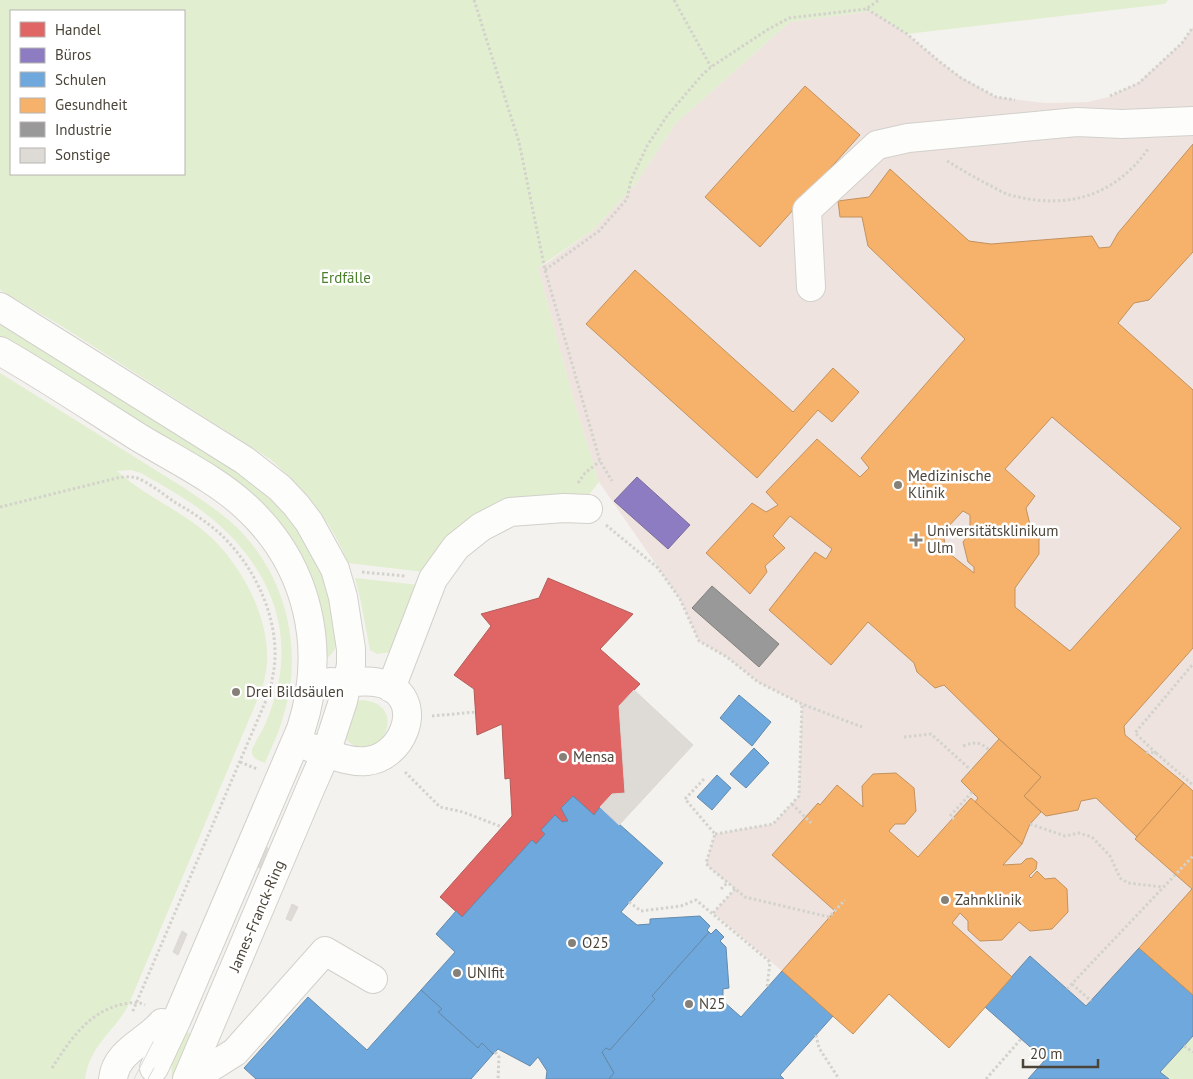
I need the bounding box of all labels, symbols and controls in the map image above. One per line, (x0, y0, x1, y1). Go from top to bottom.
legend (10, 10, 185, 175)
text: Handel (55, 20, 101, 39)
text: Büros (55, 45, 91, 64)
text: Schulen (55, 70, 106, 89)
text: Gesundheit (55, 95, 127, 114)
text: Industrie (55, 120, 112, 139)
text: Sonstige (55, 145, 110, 164)
park label: Erdfälle (321, 268, 371, 287)
place label: Medizinische Klinik (908, 466, 991, 502)
marker: Medizinische Klinik (892, 479, 904, 491)
place label: Universitätsklinikum Ulm (927, 521, 1058, 557)
marker: Universitätsklinikum Ulm (909, 533, 923, 547)
place label: Drei Bildsäulen (246, 682, 344, 701)
marker: Drei Bildsäulen (230, 686, 242, 698)
place label: Mensa (573, 747, 614, 766)
marker: Mensa (557, 751, 569, 763)
street label: James-Franck-Ring (224, 857, 289, 976)
place label: Zahnklinik (955, 890, 1023, 909)
marker: Zahnklinik (939, 894, 951, 906)
place label: O25 (582, 933, 609, 952)
marker: O25 (566, 937, 578, 949)
place label: UNIfit (467, 963, 504, 982)
marker: UNIfit (451, 967, 463, 979)
place label: N25 (699, 994, 725, 1013)
marker: N25 (683, 998, 695, 1010)
scale bar (1023, 1036, 1098, 1068)
text: 20 m (1030, 1044, 1063, 1063)

